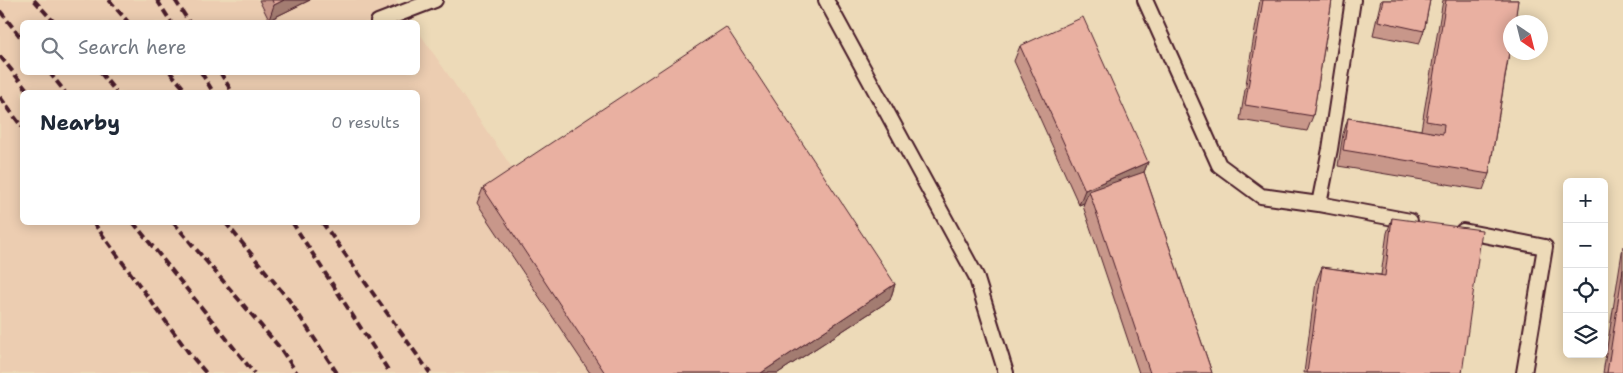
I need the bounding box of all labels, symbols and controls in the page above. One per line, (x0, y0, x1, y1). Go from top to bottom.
north arrow (1503, 15, 1548, 60)
search box (20, 20, 420, 75)
icon: search (38, 34, 66, 62)
text: Search here (78, 35, 187, 60)
text: Nearby (40, 109, 120, 137)
text: 0 results (331, 112, 400, 133)
map controls (1563, 178, 1608, 358)
button: + (1563, 178, 1608, 223)
button: − (1563, 223, 1608, 268)
button: locate (1563, 268, 1608, 313)
button: layers (1563, 313, 1608, 358)

